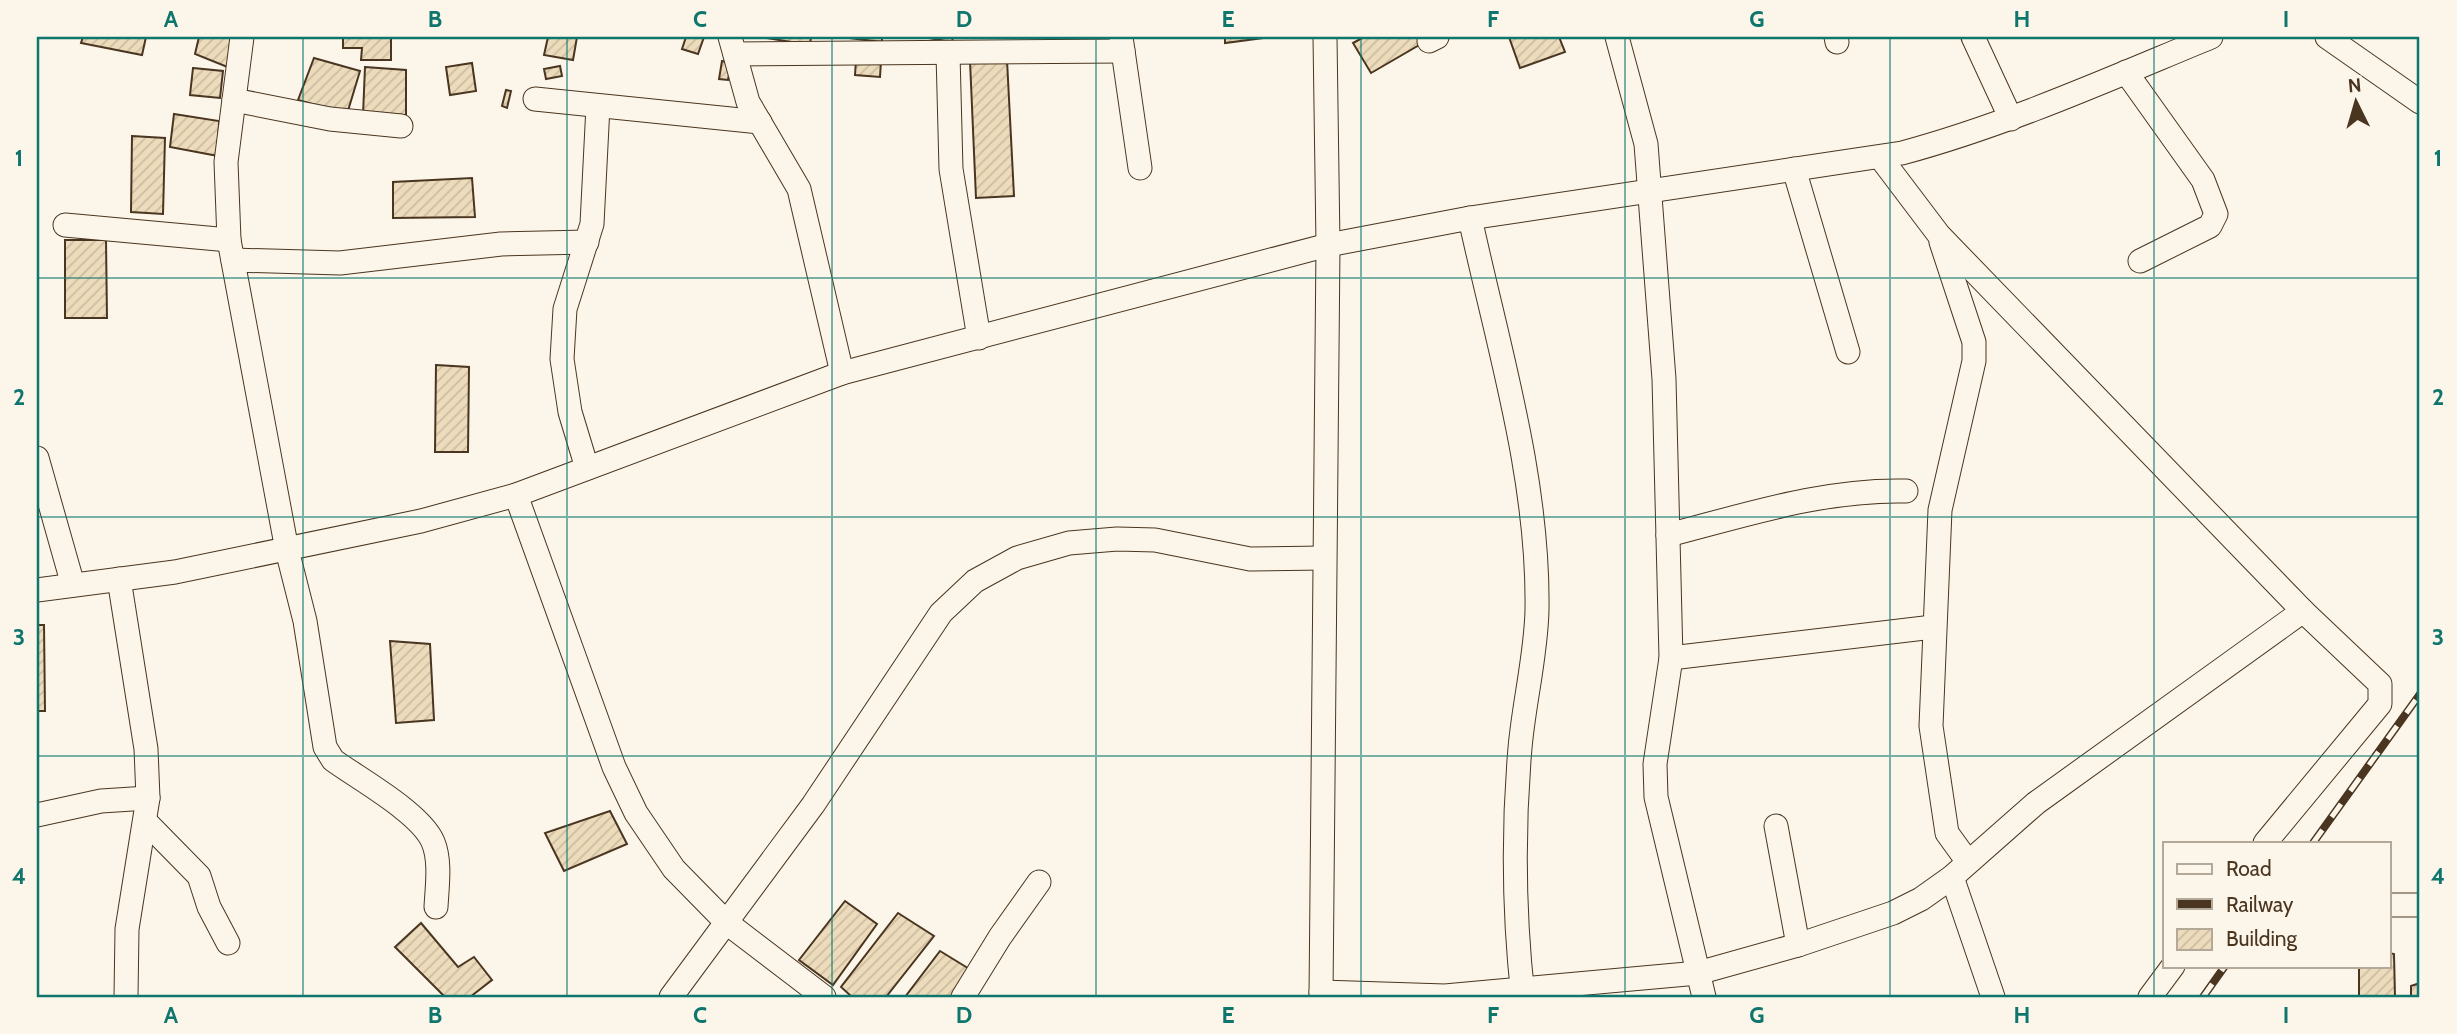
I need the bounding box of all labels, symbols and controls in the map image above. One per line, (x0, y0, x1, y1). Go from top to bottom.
text: A (164, 5, 179, 33)
text: B (428, 5, 442, 33)
text: C (693, 5, 707, 33)
text: D (956, 5, 972, 33)
text: E (1221, 5, 1235, 33)
text: F (1487, 5, 1499, 33)
text: G (1749, 5, 1765, 33)
text: H (2014, 5, 2030, 33)
text: I (2283, 5, 2289, 33)
north arrow (2320, 66, 2390, 136)
text: N (2347, 74, 2362, 98)
text: 1 (15, 144, 23, 172)
text: 1 (2434, 144, 2442, 172)
text: 2 (13, 383, 25, 411)
text: 2 (2432, 383, 2444, 411)
text: 3 (13, 623, 25, 651)
text: 3 (2432, 623, 2444, 651)
legend (2163, 842, 2390, 968)
text: Road (2226, 856, 2272, 881)
text: 4 (12, 862, 26, 890)
text: 4 (2431, 862, 2445, 890)
text: Railway (2226, 892, 2294, 917)
text: Building (2226, 926, 2298, 951)
text: A (164, 1001, 179, 1029)
text: B (428, 1001, 442, 1029)
text: C (693, 1001, 707, 1029)
text: D (956, 1001, 972, 1029)
text: E (1221, 1001, 1235, 1029)
text: F (1487, 1001, 1499, 1029)
text: G (1749, 1001, 1765, 1029)
text: H (2014, 1001, 2030, 1029)
text: I (2283, 1001, 2289, 1029)

